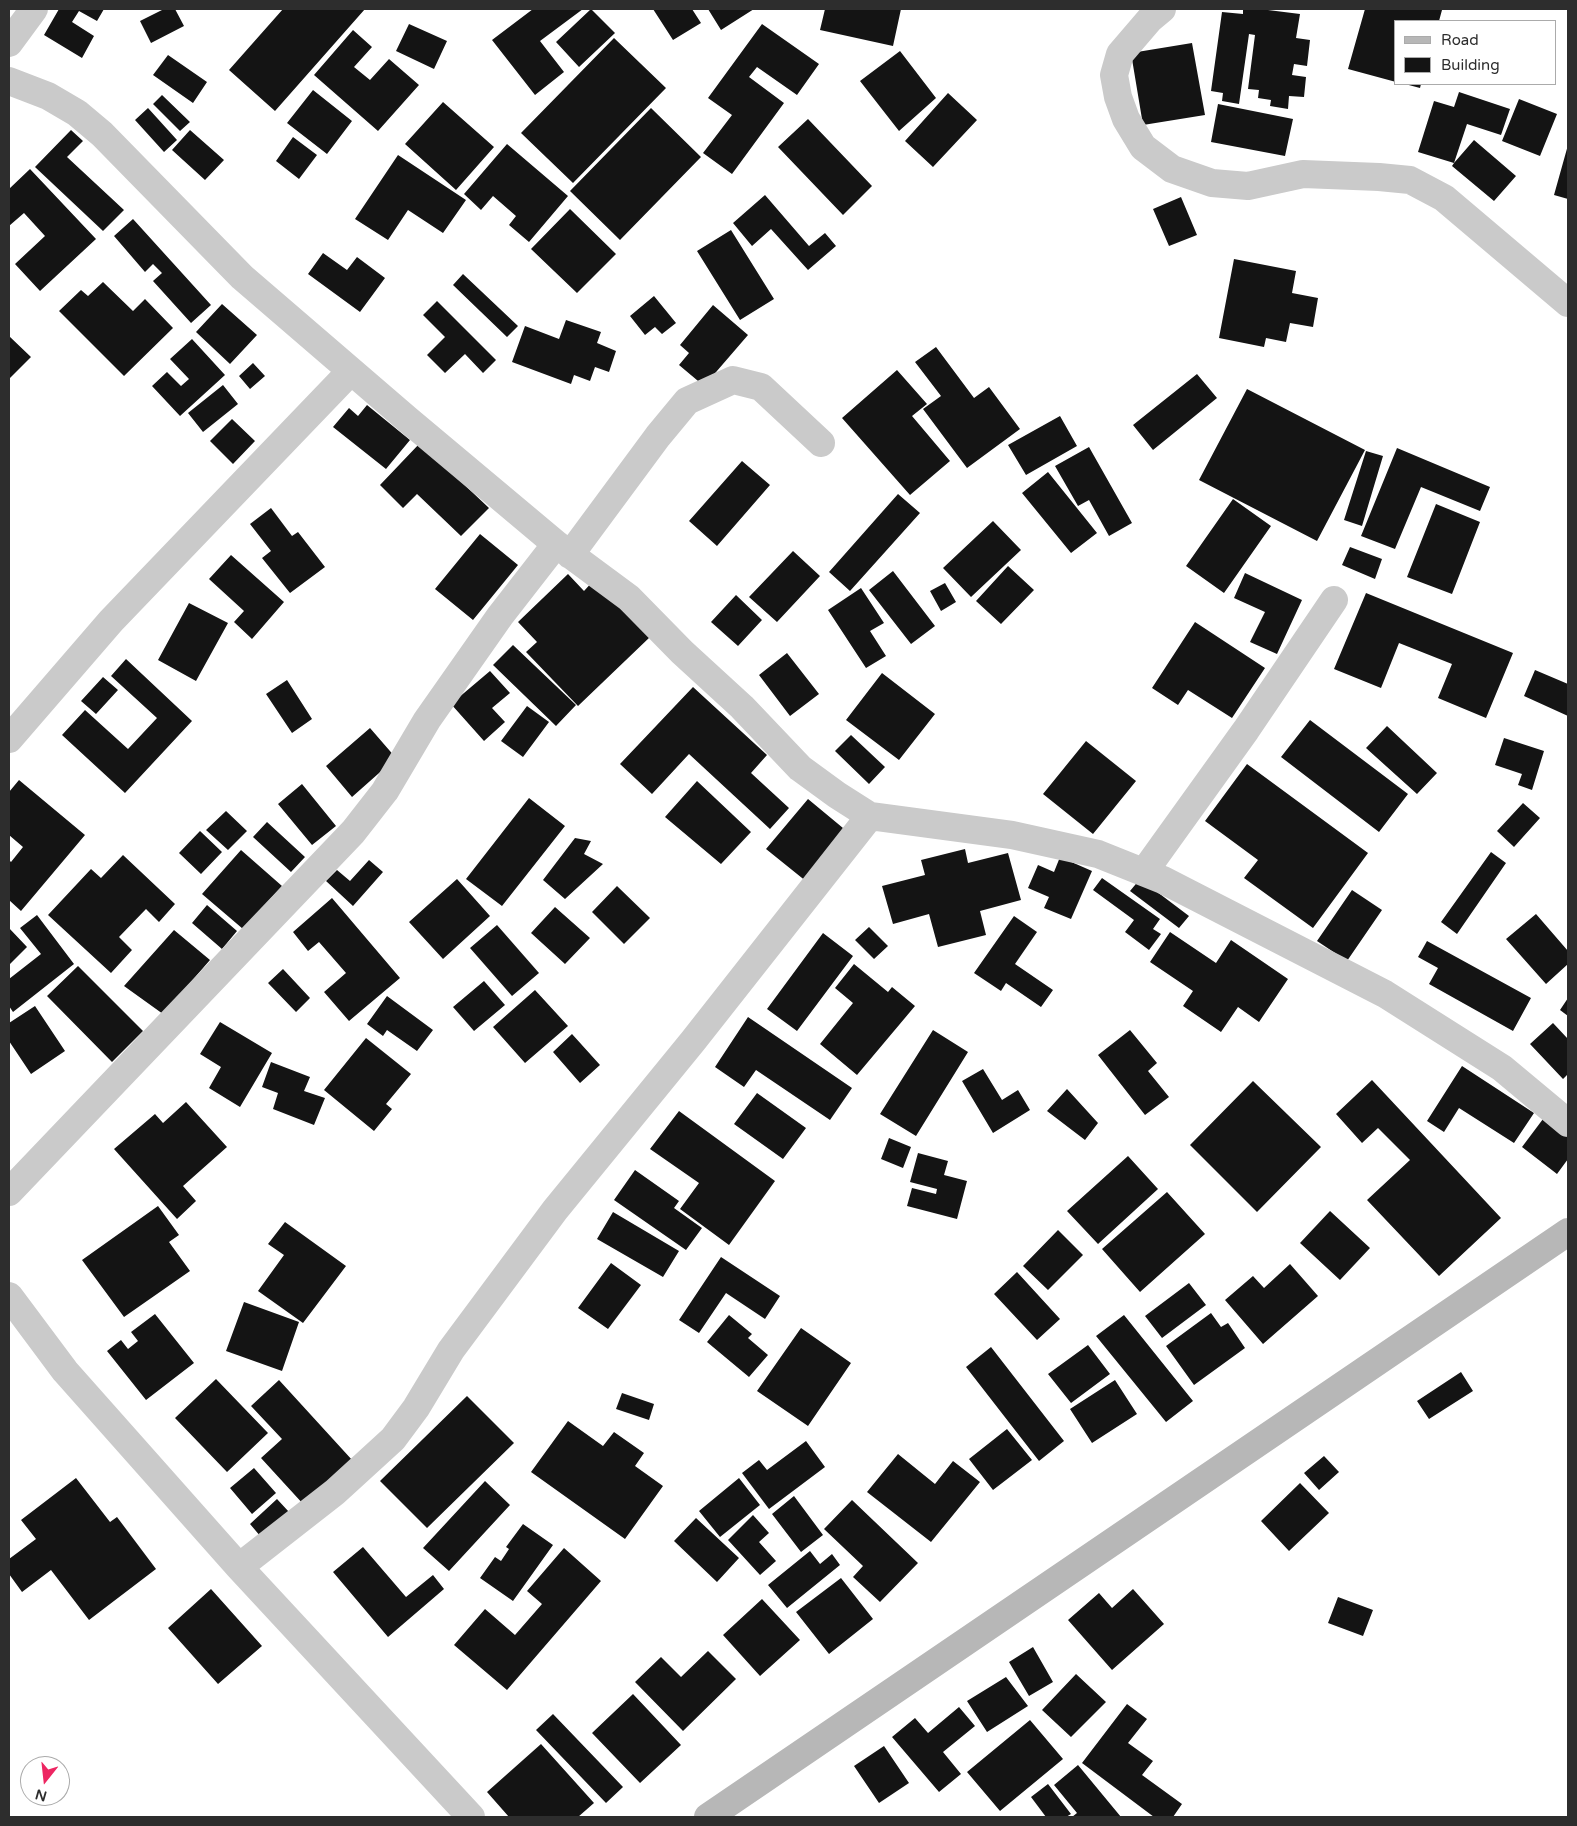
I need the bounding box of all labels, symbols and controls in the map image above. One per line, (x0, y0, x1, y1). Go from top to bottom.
legend (1394, 20, 1557, 85)
text: Road (1441, 31, 1479, 49)
text: Building (1441, 56, 1500, 74)
north arrow (20, 1756, 70, 1806)
text: N (33, 1785, 49, 1805)

